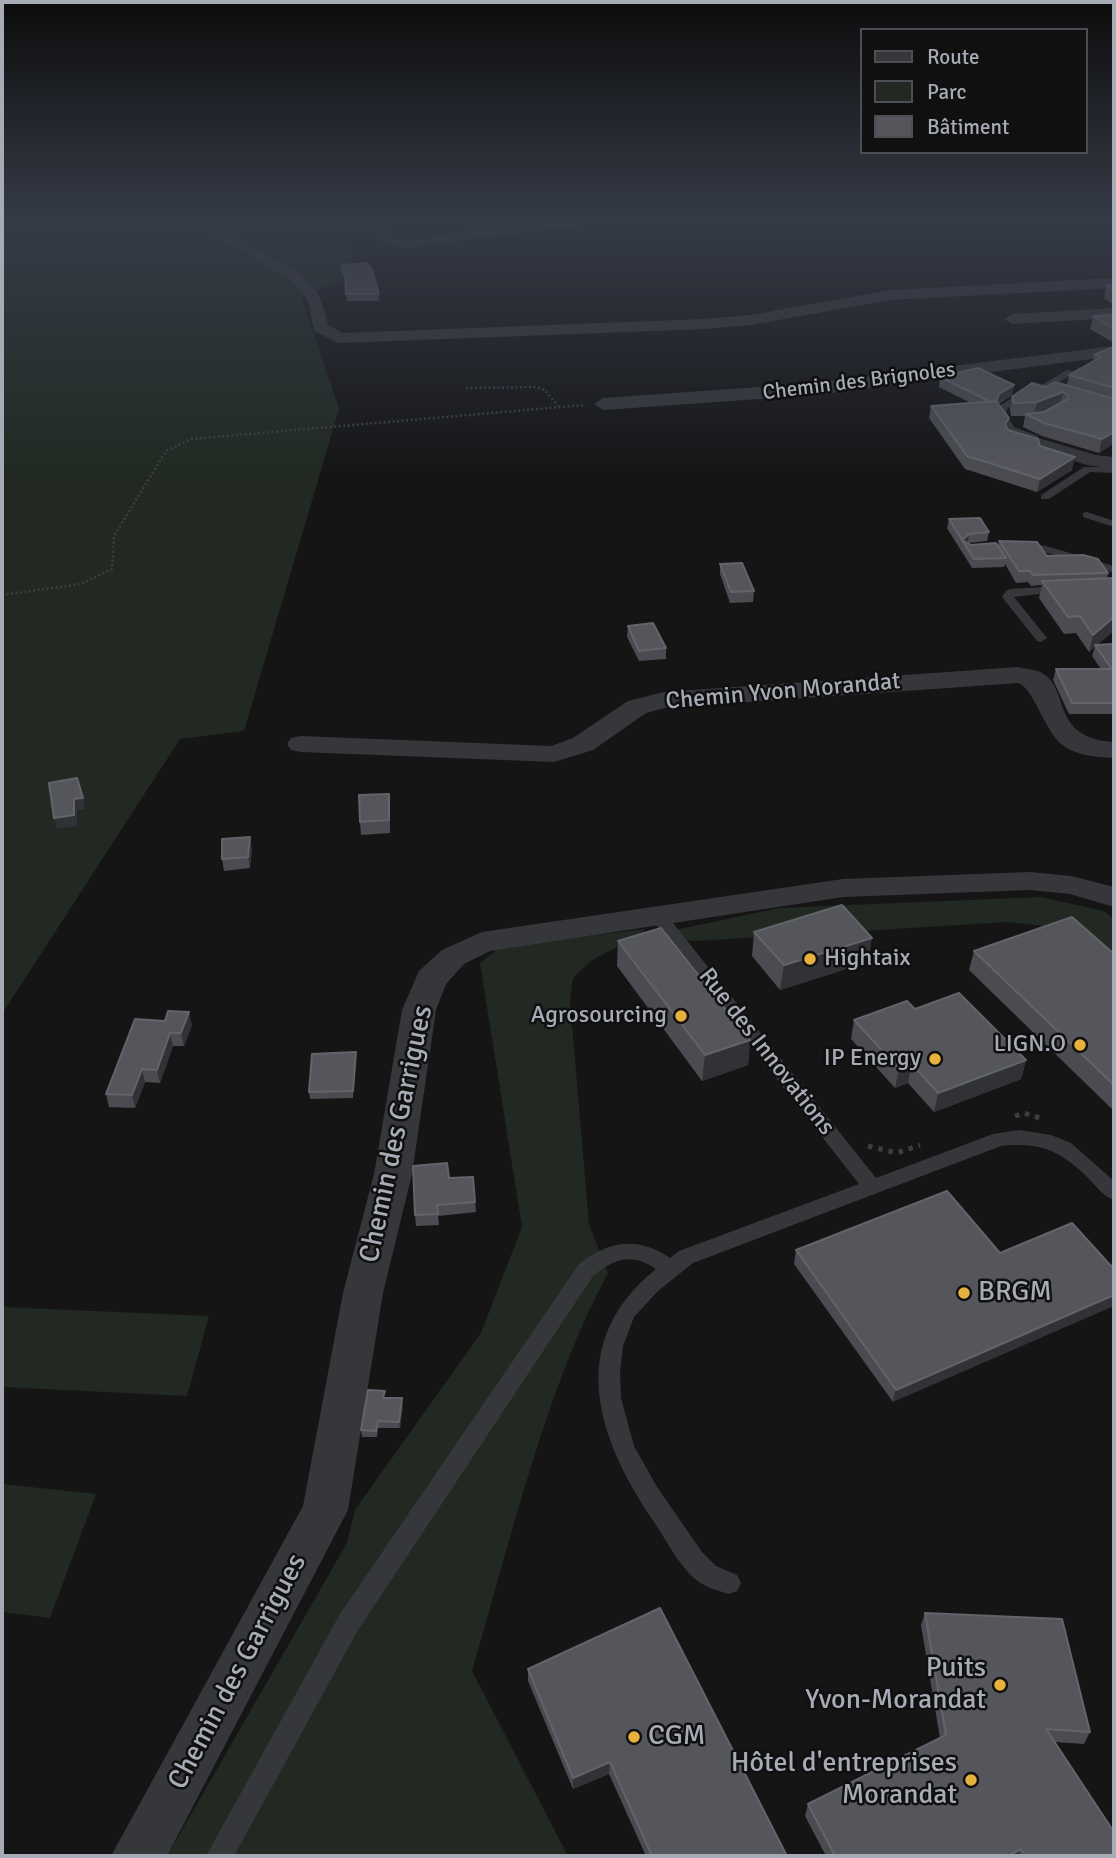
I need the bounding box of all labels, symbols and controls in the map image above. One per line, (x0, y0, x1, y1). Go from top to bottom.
legend (860, 28, 1088, 154)
text: Route (927, 44, 979, 70)
text: Parc (927, 79, 966, 105)
text: Bâtiment (927, 114, 1009, 140)
street label: Chemin des Brignoles (761, 358, 957, 406)
street label: Chemin Yvon Morandat (664, 667, 902, 717)
place label: Hightaix (824, 945, 910, 973)
marker: Hightaix (802, 951, 818, 967)
street label: Rue des Innovations (692, 963, 840, 1141)
street label: Chemin des Garrigues (353, 1002, 441, 1266)
place label: Agrosourcing (531, 1002, 667, 1030)
marker: Agrosourcing (673, 1008, 689, 1024)
place label: LIGN.O (994, 1031, 1066, 1059)
marker: LIGN.O (1072, 1037, 1088, 1053)
place label: IP Energy (824, 1045, 921, 1073)
marker: IP Energy (927, 1051, 943, 1067)
place label: BRGM (978, 1276, 1052, 1310)
marker: BRGM (956, 1285, 972, 1301)
street label: Chemin des Garrigues (162, 1548, 314, 1796)
place label: Puits Yvon-Morandat (805, 1652, 986, 1718)
marker: Puits Yvon-Morandat (992, 1677, 1008, 1693)
place label: CGM (648, 1720, 705, 1754)
marker: CGM (626, 1729, 642, 1745)
place label: Hôtel d'entreprises Morandat (731, 1747, 957, 1813)
marker: Hôtel d'entreprises Morandat (963, 1772, 979, 1788)

